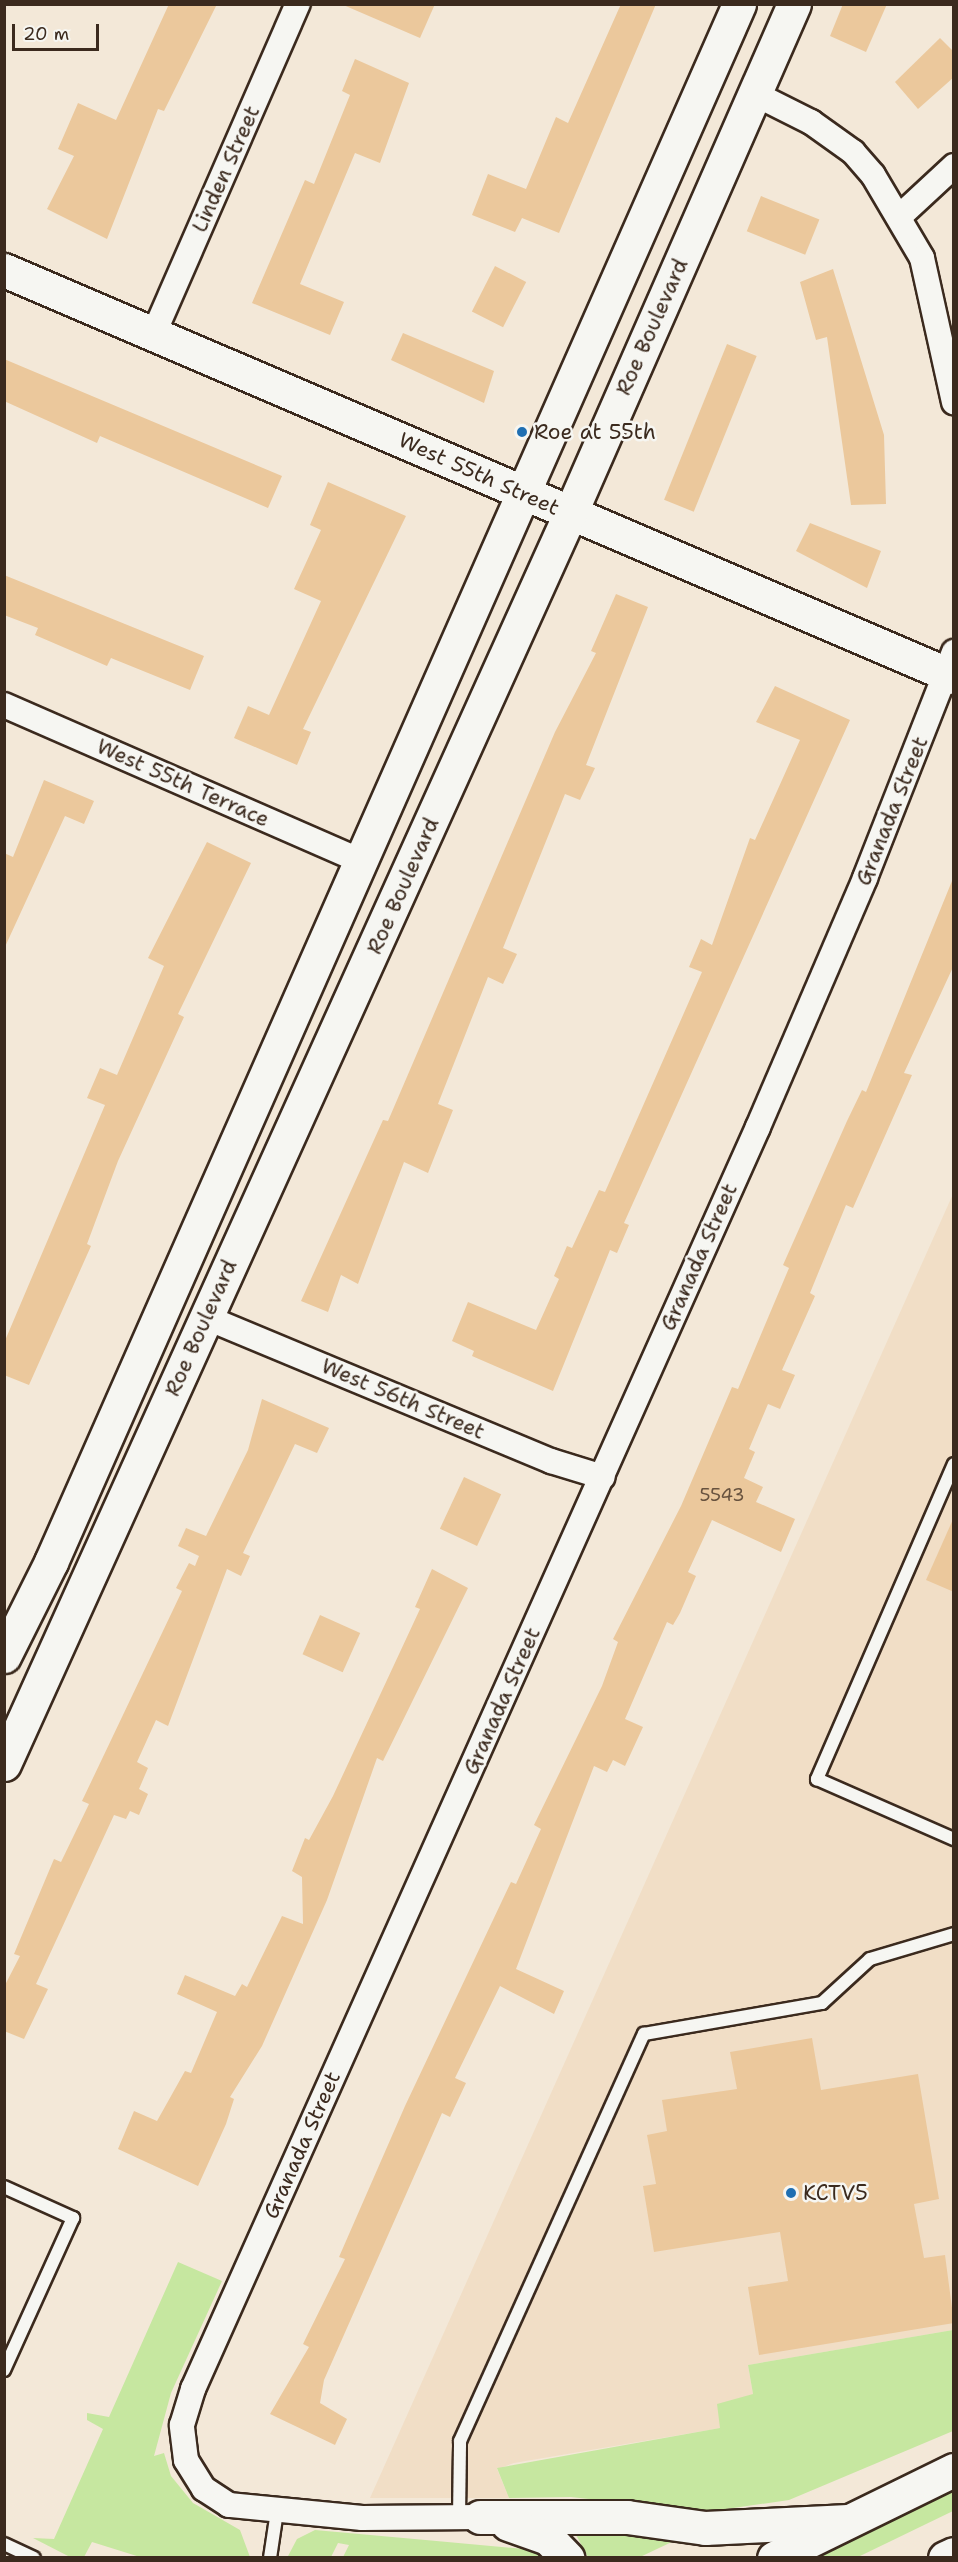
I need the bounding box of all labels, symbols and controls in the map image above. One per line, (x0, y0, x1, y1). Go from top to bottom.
scale bar (15, 12, 102, 50)
text: 20 m (23, 22, 69, 46)
street label: Linden Street (187, 102, 265, 236)
street label: Roe Boulevard (611, 255, 693, 399)
place label: Roe at 55th (534, 419, 656, 445)
marker: Roe at 55th (515, 425, 529, 439)
street label: West 55th Street (395, 427, 563, 521)
street label: Granada Street (851, 733, 933, 889)
street label: West 55th Terrace (93, 734, 273, 832)
street label: Roe Boulevard (362, 814, 444, 958)
street label: Granada Street (655, 1180, 743, 1334)
street label: Roe Boulevard (160, 1256, 242, 1400)
street label: West 56th Street (318, 1353, 488, 1445)
house number: 5543 (699, 1484, 745, 1506)
street label: Granada Street (458, 1624, 546, 1778)
street label: Granada Street (258, 2068, 346, 2222)
place label: KCTV5 (803, 2180, 868, 2206)
marker: KCTV5 (784, 2186, 798, 2200)

